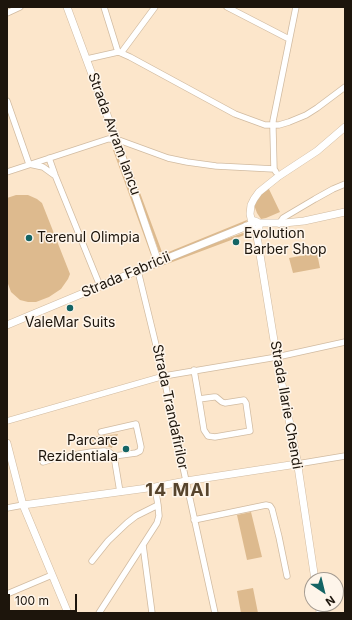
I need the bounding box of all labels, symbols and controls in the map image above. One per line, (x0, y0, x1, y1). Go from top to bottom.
street label: Strada Avram Iancu (84, 70, 144, 198)
place label: Evolution Barber Shop (244, 226, 327, 258)
place label: Terenul Olimpia (37, 230, 140, 246)
marker: Terenul Olimpia (24, 233, 34, 243)
marker: Evolution Barber Shop (231, 237, 241, 247)
street label: Strada Fabricii (79, 249, 173, 301)
marker: ValeMar Suits (65, 303, 75, 313)
place label: ValeMar Suits (25, 315, 115, 331)
street label: Strada Ilarie Chendi (266, 340, 306, 470)
street label: Strada Trandafirilor (149, 343, 191, 471)
place label: Parcare Rezidentiala (38, 433, 118, 466)
marker: Parcare Rezidentiala (121, 444, 131, 454)
district label: 14 MAI (145, 480, 211, 502)
north arrow (304, 572, 344, 612)
scale bar (10, 586, 79, 612)
text: 100 m (15, 593, 49, 608)
text: N (323, 593, 338, 609)

